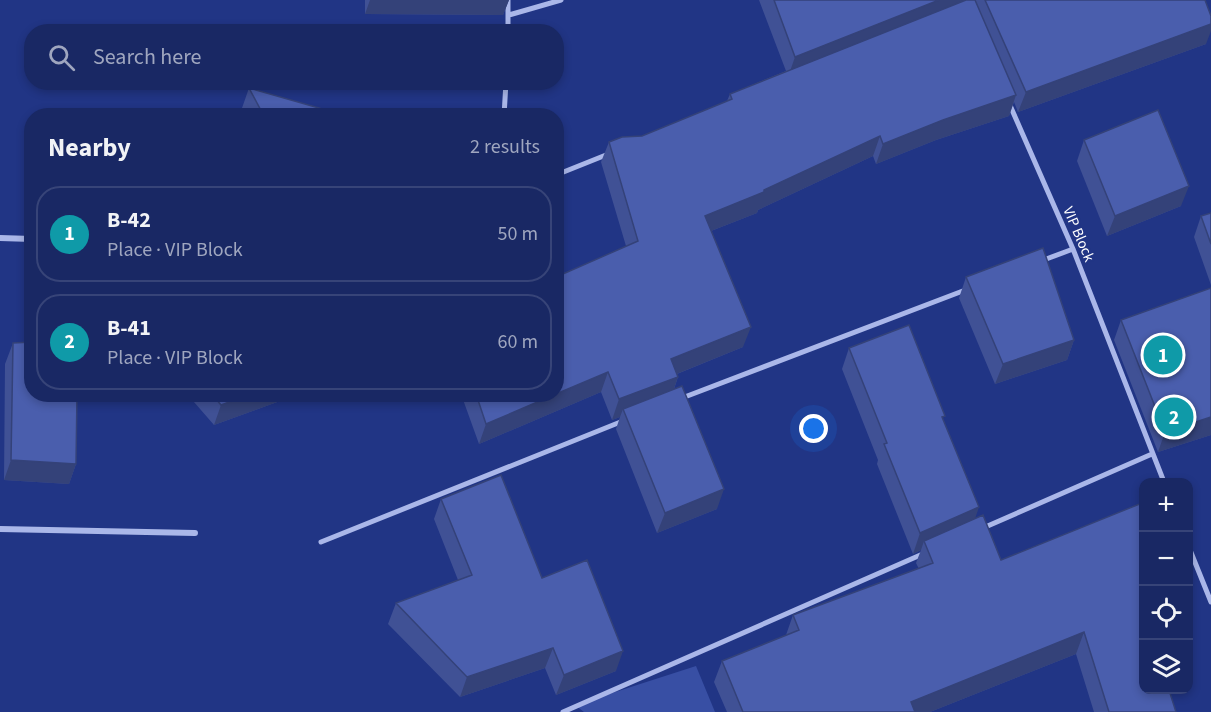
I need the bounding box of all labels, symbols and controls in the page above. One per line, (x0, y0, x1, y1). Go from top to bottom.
search box (24, 24, 564, 90)
icon: search (45, 41, 78, 74)
text: Search here (93, 41, 201, 73)
text: Nearby (48, 129, 131, 166)
text: 2 results (470, 133, 540, 161)
street label: VIP Block (1058, 203, 1100, 266)
text: B-42 (107, 204, 151, 236)
text: 1 (64, 220, 75, 248)
text: 50 m (498, 220, 538, 248)
text: Place · VIP Block (107, 236, 243, 264)
text: B-41 (107, 312, 151, 344)
text: 2 (64, 328, 75, 356)
text: 60 m (498, 328, 538, 356)
pin: 1 (1144, 332, 1182, 378)
text: Place · VIP Block (107, 344, 243, 372)
pin: 2 (1154, 394, 1194, 440)
your location (799, 414, 828, 443)
map controls (1139, 478, 1193, 694)
button: + (1139, 478, 1193, 532)
button: − (1139, 532, 1193, 586)
button: locate (1139, 586, 1193, 640)
button: layers (1139, 640, 1193, 694)

